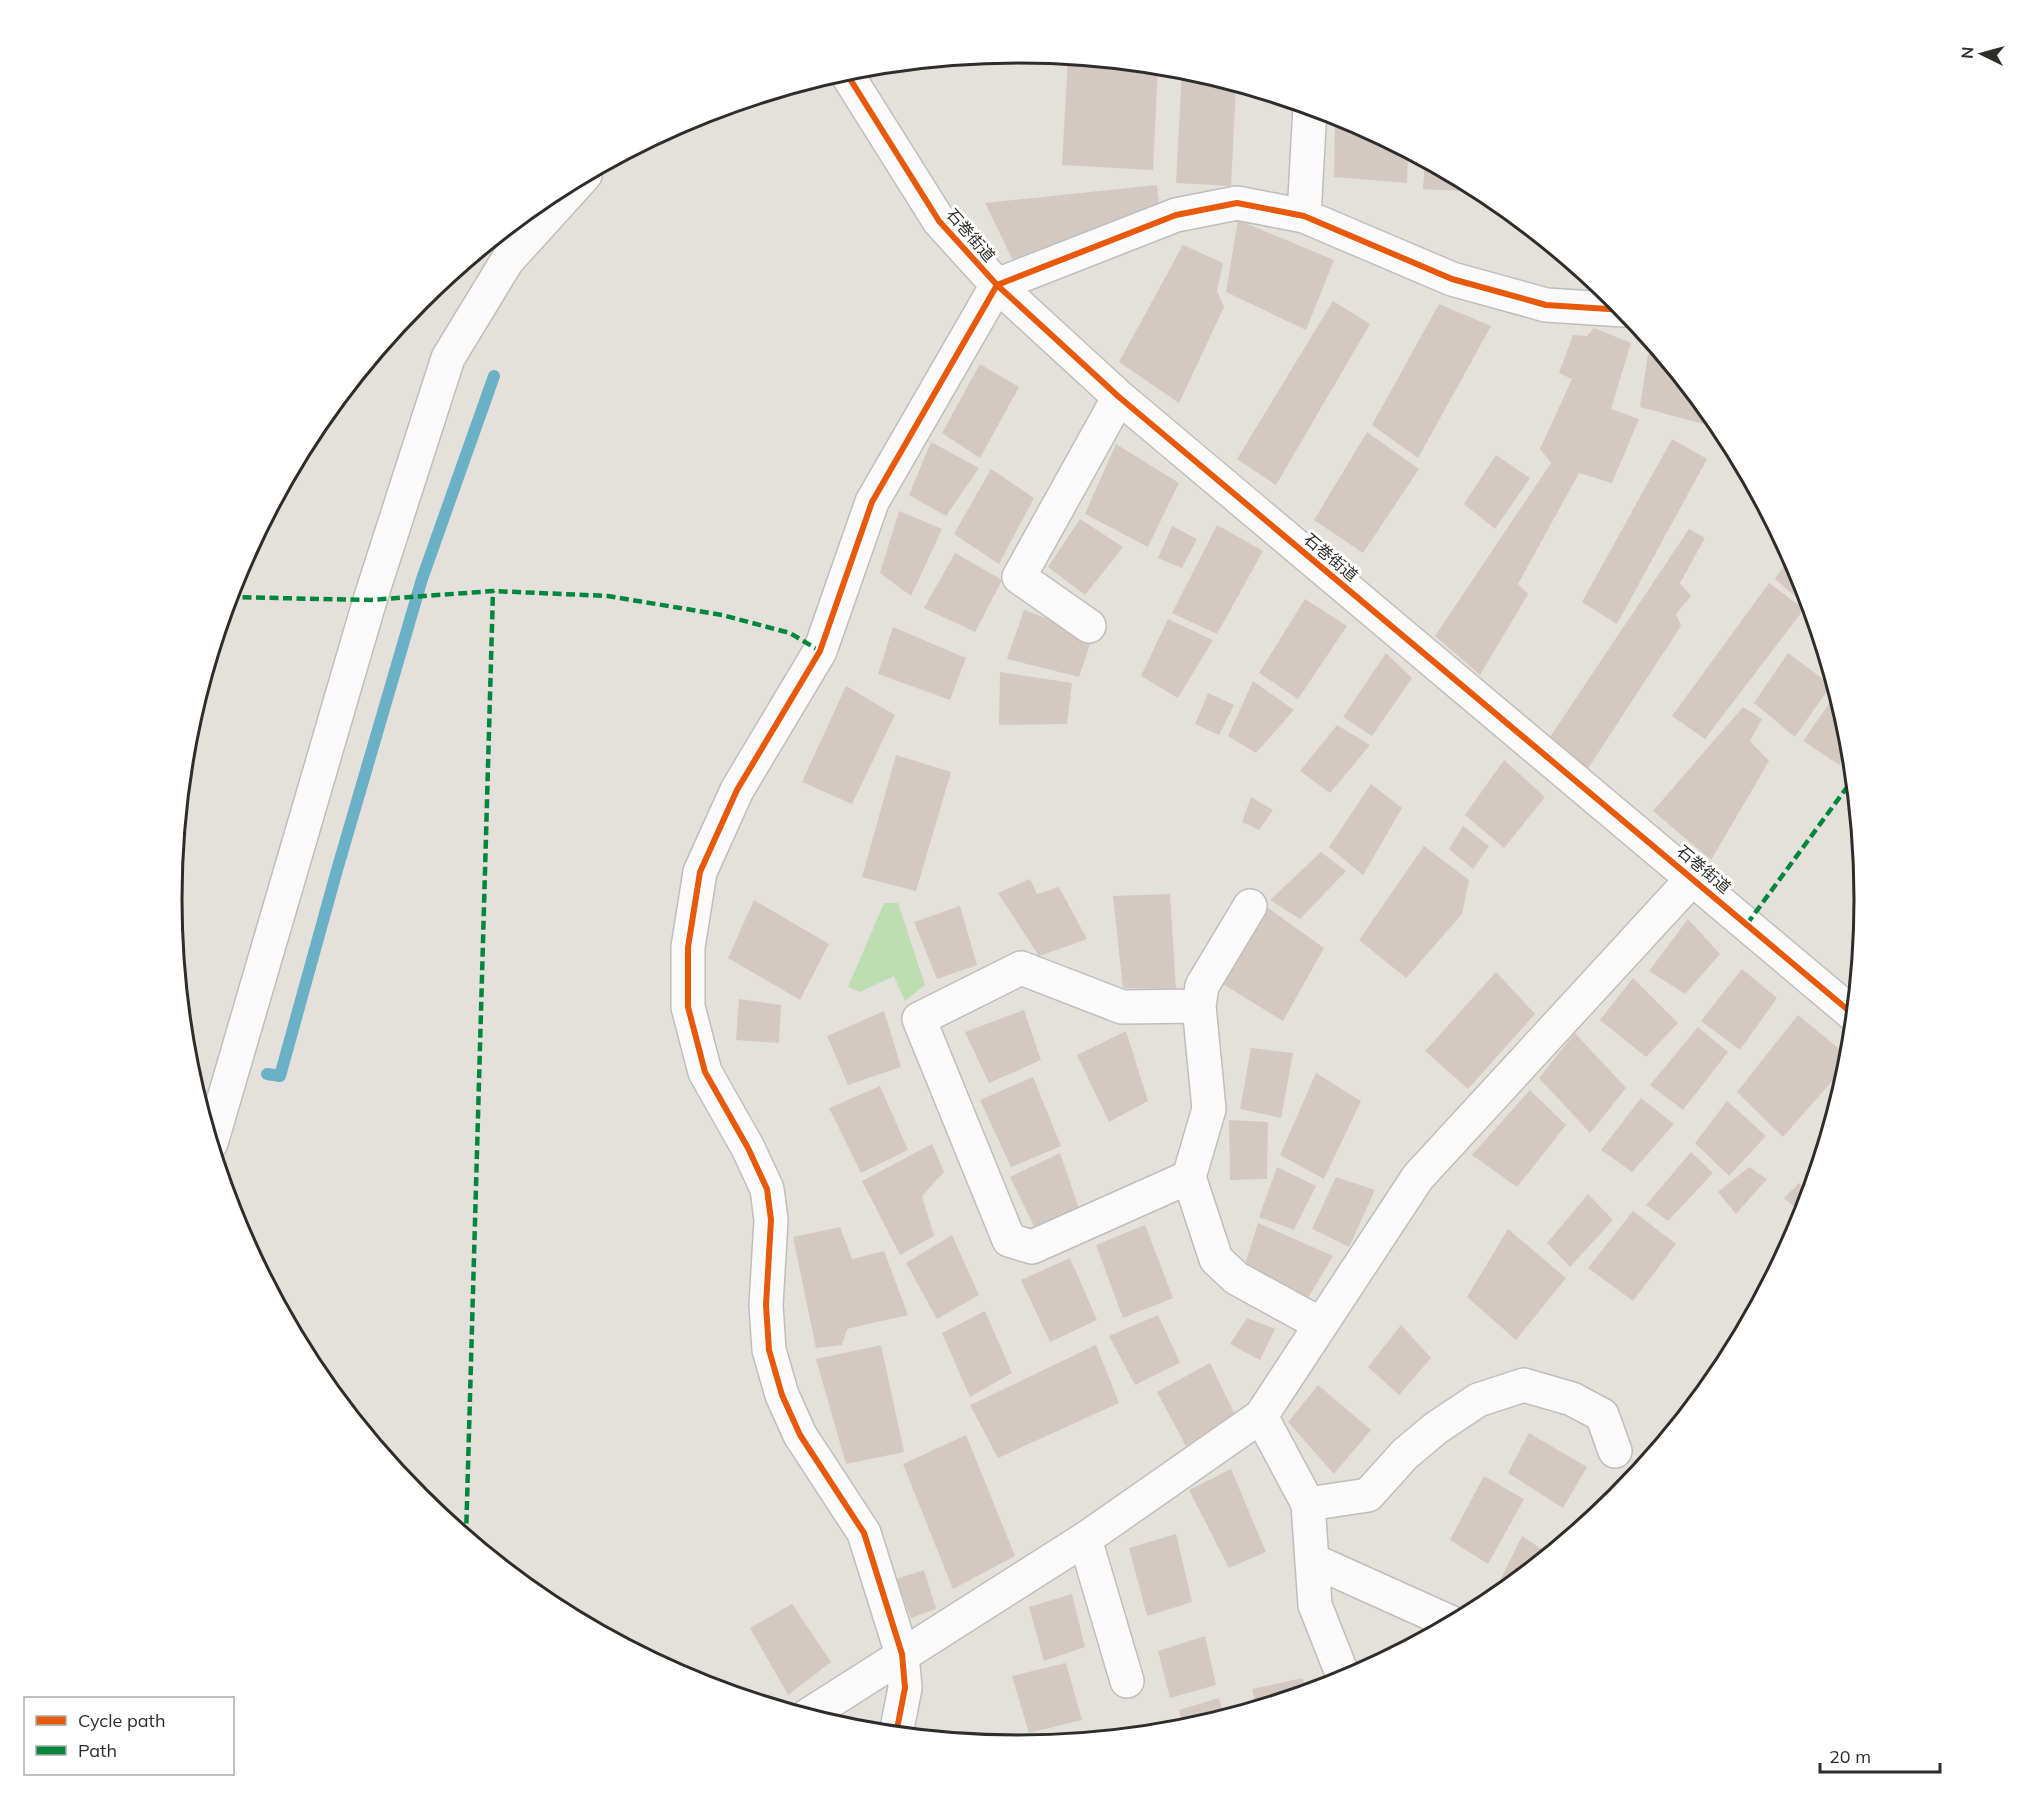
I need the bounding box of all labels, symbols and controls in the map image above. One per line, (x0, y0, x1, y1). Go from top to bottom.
north arrow (1952, 24, 2012, 84)
text: N (1957, 46, 1978, 60)
street label: 石巻街道 (942, 204, 1000, 266)
street label: 石巻街道 (1300, 529, 1362, 585)
street label: 石巻街道 (1673, 841, 1735, 897)
legend (24, 1697, 234, 1775)
text: Cycle path (78, 1709, 165, 1732)
scale bar (1820, 1736, 1940, 1774)
text: Path (78, 1739, 117, 1762)
text: 20 m (1829, 1745, 1871, 1768)

